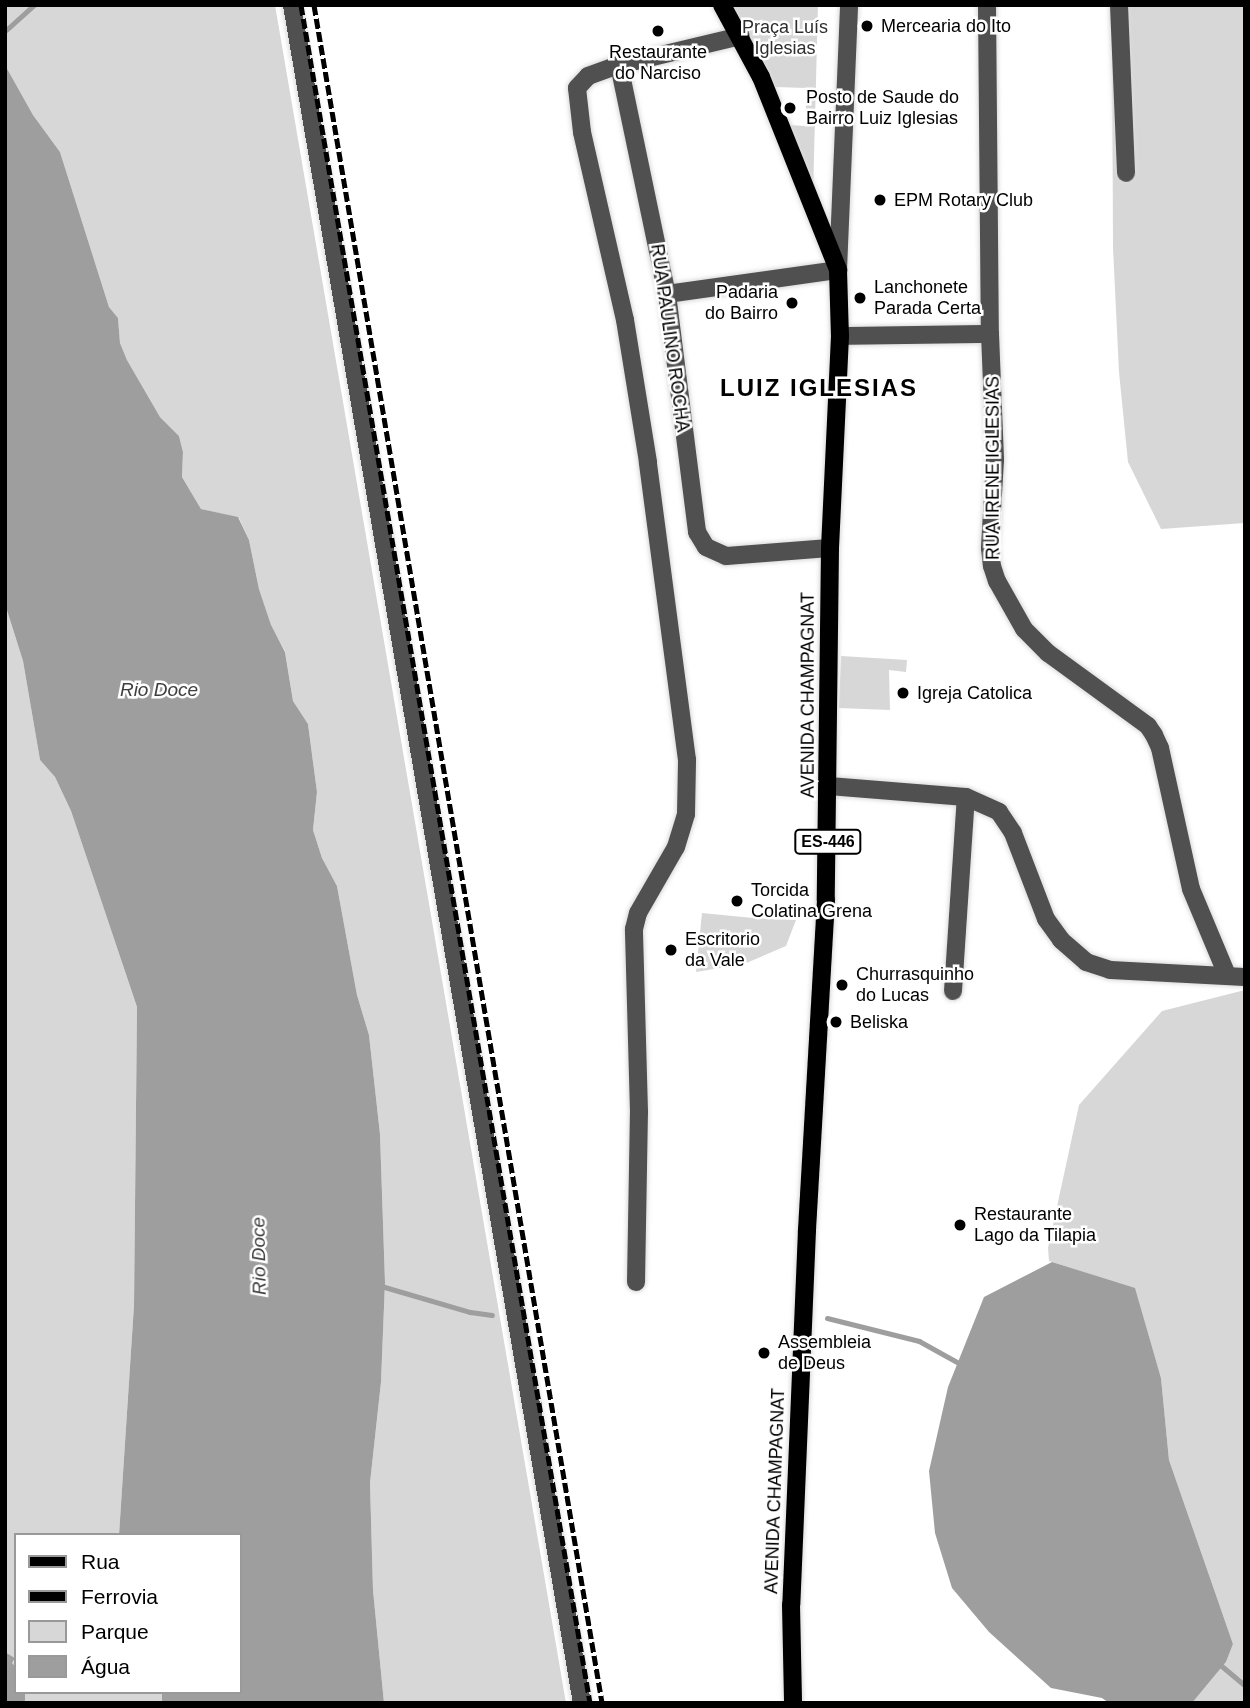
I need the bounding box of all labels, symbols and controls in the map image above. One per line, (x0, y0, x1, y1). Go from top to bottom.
place label: Mercearia do Ito (881, 15, 1011, 37)
park label: Praça Luís Iglesias (742, 17, 828, 60)
marker: Mercearia do Ito (859, 18, 875, 34)
marker: Restaurante do Narciso (650, 23, 666, 39)
place label: Restaurante do Narciso (609, 42, 707, 84)
place label: Posto de Saude do Bairro Luiz Iglesias (806, 87, 959, 130)
marker: Posto de Saude do Bairro Luiz Iglesias (780, 98, 800, 118)
place label: EPM Rotary Club (894, 189, 1033, 211)
marker: EPM Rotary Club (872, 192, 888, 208)
street label: RUA PAULINO ROCHA (646, 242, 694, 434)
place label: Lanchonete Parada Certa (874, 277, 981, 320)
place label: Padaria do Bairro (705, 282, 778, 324)
marker: Lanchonete Parada Certa (852, 290, 868, 306)
marker: Padaria do Bairro (784, 295, 800, 311)
district label: LUIZ IGLESIAS (722, 374, 916, 402)
street label: RUA IRENE IGLESIAS (982, 375, 1004, 561)
street label: AVENIDA CHAMPAGNAT (797, 591, 819, 799)
water label: Rio Doce (120, 679, 198, 701)
place label: Igreja Catolica (917, 682, 1032, 704)
marker: Igreja Catolica (895, 685, 911, 701)
road number: ES-446 (793, 830, 863, 855)
place label: Torcida Colatina Grena (751, 880, 872, 922)
marker: Torcida Colatina Grena (729, 893, 745, 909)
place label: Escritorio da Vale (685, 929, 760, 972)
marker: Escritorio da Vale (663, 942, 679, 958)
place label: Churrasquinho do Lucas (856, 964, 974, 1006)
marker: Churrasquinho do Lucas (834, 977, 850, 993)
place label: Beliska (850, 1011, 908, 1033)
marker: Beliska (828, 1014, 844, 1030)
place label: Restaurante Lago da Tilapia (974, 1204, 1096, 1246)
water label: Rio Doce (247, 1217, 271, 1295)
marker: Restaurante Lago da Tilapia (952, 1217, 968, 1233)
place label: Assembleia de Deus (778, 1332, 871, 1374)
marker: Assembleia de Deus (756, 1345, 772, 1361)
street label: AVENIDA CHAMPAGNAT (761, 1387, 789, 1595)
legend (14, 1533, 242, 1694)
text: Rua (81, 1550, 120, 1573)
text: Ferrovia (81, 1585, 158, 1608)
text: Parque (81, 1620, 149, 1643)
text: Água (81, 1655, 130, 1678)

